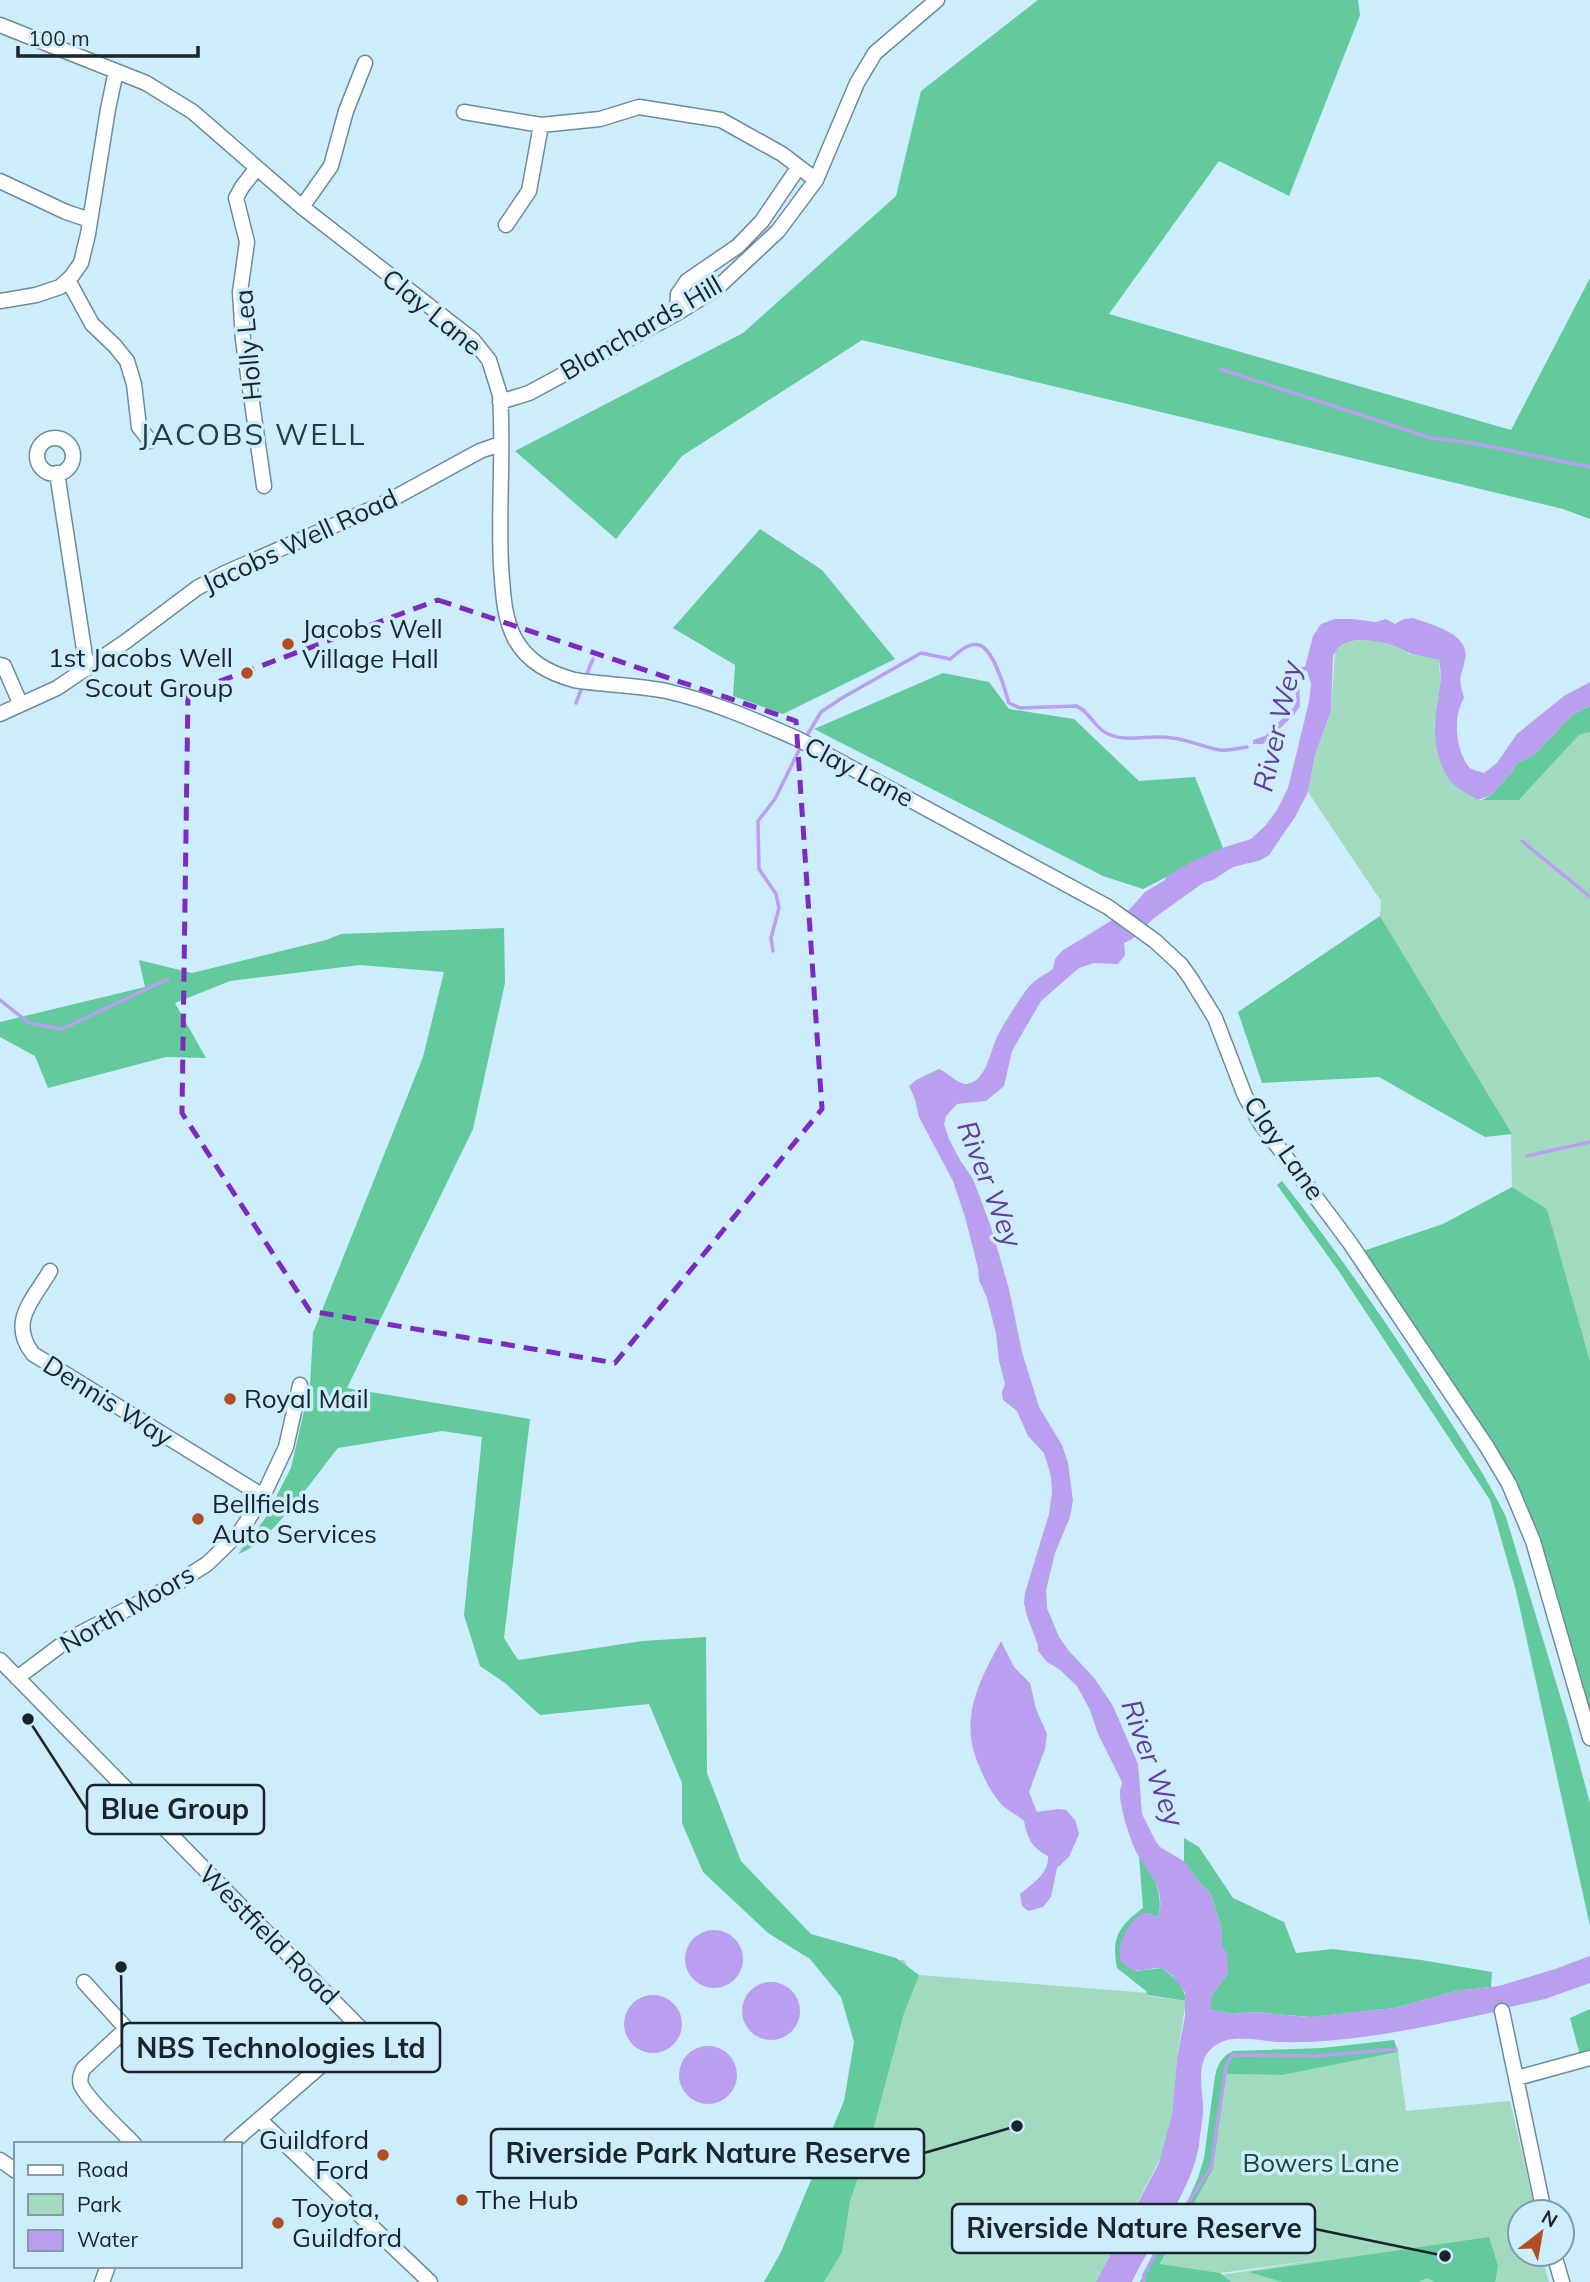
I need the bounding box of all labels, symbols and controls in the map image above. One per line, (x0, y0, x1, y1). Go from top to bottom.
scale bar (18, 14, 198, 58)
text: 100 m (28, 25, 90, 51)
street label: Clay Lane (376, 261, 489, 362)
street label: Blanchards Hill (554, 268, 728, 387)
street label: Holly Lea (226, 288, 269, 402)
district label: JACOBS WELL (139, 415, 367, 453)
street label: Jacobs Well Road (197, 481, 403, 600)
place label: Jacobs Well Village Hall (302, 612, 443, 675)
marker: Jacobs Well Village Hall (280, 636, 296, 652)
place label: 1st Jacobs Well Scout Group (48, 641, 233, 704)
water label: River Wey (1245, 656, 1309, 795)
marker: 1st Jacobs Well Scout Group (239, 665, 255, 681)
street label: Clay Lane (799, 729, 920, 814)
street label: Clay Lane (1237, 1089, 1332, 1206)
water label: River Wey (950, 1116, 1031, 1253)
street label: Dennis Way (37, 1348, 179, 1454)
place label: Royal Mail (244, 1382, 369, 1415)
marker: Royal Mail (222, 1391, 238, 1407)
place label: Bellfields Auto Services (212, 1487, 377, 1550)
marker: Bellfields Auto Services (190, 1511, 206, 1527)
street label: North Moors (54, 1557, 200, 1660)
water label: River Wey (1114, 1694, 1193, 1832)
callout: Blue Group (87, 1785, 264, 1834)
text: Blue Group (101, 1791, 249, 1826)
street label: Westfield Road (192, 1858, 346, 2012)
callout: NBS Technologies Ltd (122, 2023, 440, 2072)
text: NBS Technologies Ltd (136, 2030, 426, 2065)
place label: Guildford Ford (259, 2123, 369, 2186)
callout: Riverside Park Nature Reserve (491, 2129, 924, 2178)
text: Riverside Park Nature Reserve (505, 2135, 911, 2170)
legend (14, 2142, 242, 2268)
park label: Bowers Lane (1242, 2146, 1400, 2179)
marker: Guildford Ford (375, 2147, 391, 2163)
text: Road (77, 2156, 128, 2182)
place label: The Hub (476, 2183, 578, 2216)
text: Park (77, 2191, 121, 2217)
place label: Toyota, Guildford (292, 2191, 402, 2254)
marker: The Hub (454, 2192, 470, 2208)
north arrow (1506, 2198, 1576, 2268)
callout: Riverside Nature Reserve (952, 2204, 1315, 2253)
text: N (1537, 2204, 1562, 2232)
text: Riverside Nature Reserve (966, 2210, 1302, 2245)
marker: Toyota, Guildford (270, 2215, 286, 2231)
text: Water (77, 2226, 138, 2252)

